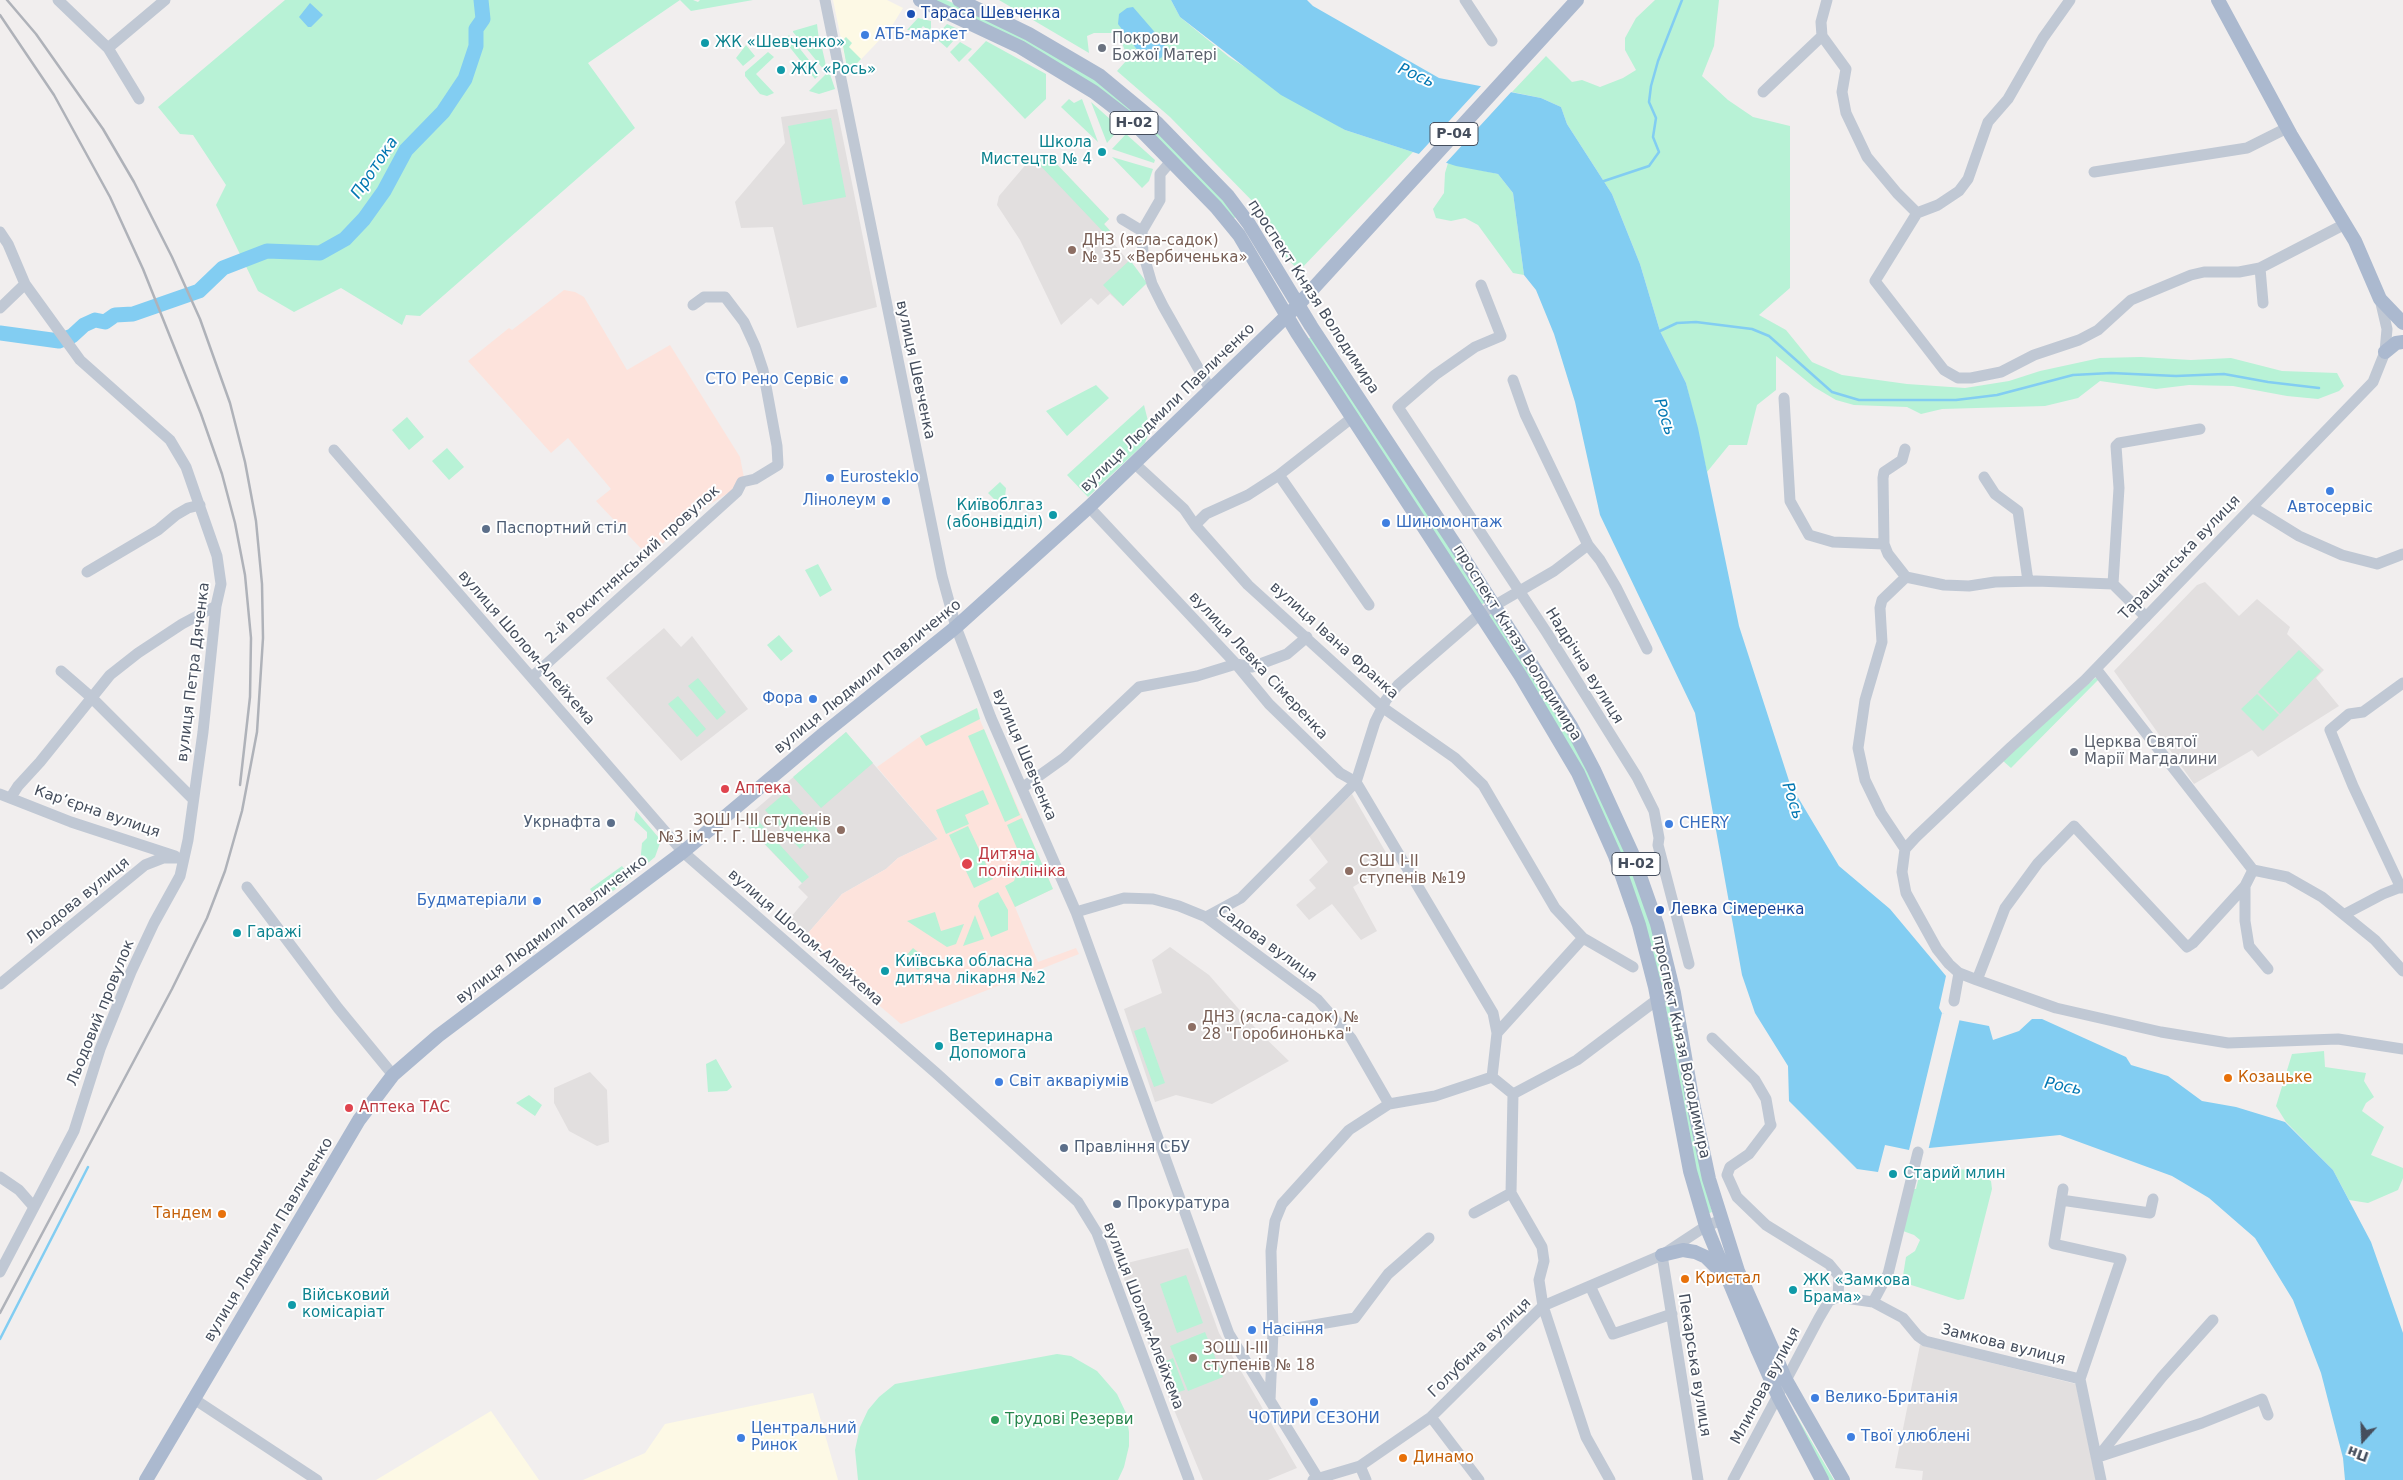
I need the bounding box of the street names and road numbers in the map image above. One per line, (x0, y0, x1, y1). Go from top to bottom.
road number: Н-02 (1110, 112, 1158, 134)
road number: Р-04 (1430, 122, 1478, 146)
street label: проспект Князя Володимира (1243, 197, 1383, 397)
street label: вулиця Шевченка (892, 299, 938, 441)
street label: вулиця Людмили Павличенко (1077, 320, 1259, 496)
street label: 2-й Рокитнянський провулок (542, 482, 724, 648)
street label: Таращанська вулиця (2116, 492, 2244, 624)
street label: проспект Князя Володимира (1449, 542, 1585, 744)
street label: вулиця Шолом-Алейхема (454, 567, 598, 729)
street label: вулиця Івана Франка (1266, 578, 1402, 704)
street label: вулиця Петра Дяченка (174, 581, 214, 763)
street label: вулиця Левка Сімеренка (1185, 588, 1331, 744)
street label: вулиця Людмили Павличенко (771, 596, 965, 758)
street label: Надрічна вулиця (1541, 605, 1627, 727)
street label: вулиця Шевченка (988, 686, 1060, 824)
street label: Карʼєрна вулиця (32, 782, 162, 842)
street label: вулиця Людмили Павличенко (453, 852, 651, 1008)
road number: Н-02 (1612, 852, 1660, 876)
street label: Льодова вулиця (23, 854, 133, 948)
street label: вулиця Шолом-Алейхема (724, 866, 886, 1010)
street label: Садова вулиця (1214, 902, 1320, 986)
street label: проспект Князя Володимира (1649, 934, 1713, 1160)
street label: Льодовий провулок (63, 937, 139, 1089)
street label: вулиця Людмили Павличенко (201, 1135, 337, 1345)
street label: вулиця Шолом-Алейхема (1099, 1220, 1187, 1412)
street label: Пекарська вулиця (1674, 1292, 1714, 1438)
street label: Голубина вулиця (1425, 1294, 1535, 1402)
street label: Замкова вулиця (1939, 1321, 2067, 1369)
street label: Млинова вулиця (1727, 1324, 1805, 1448)

